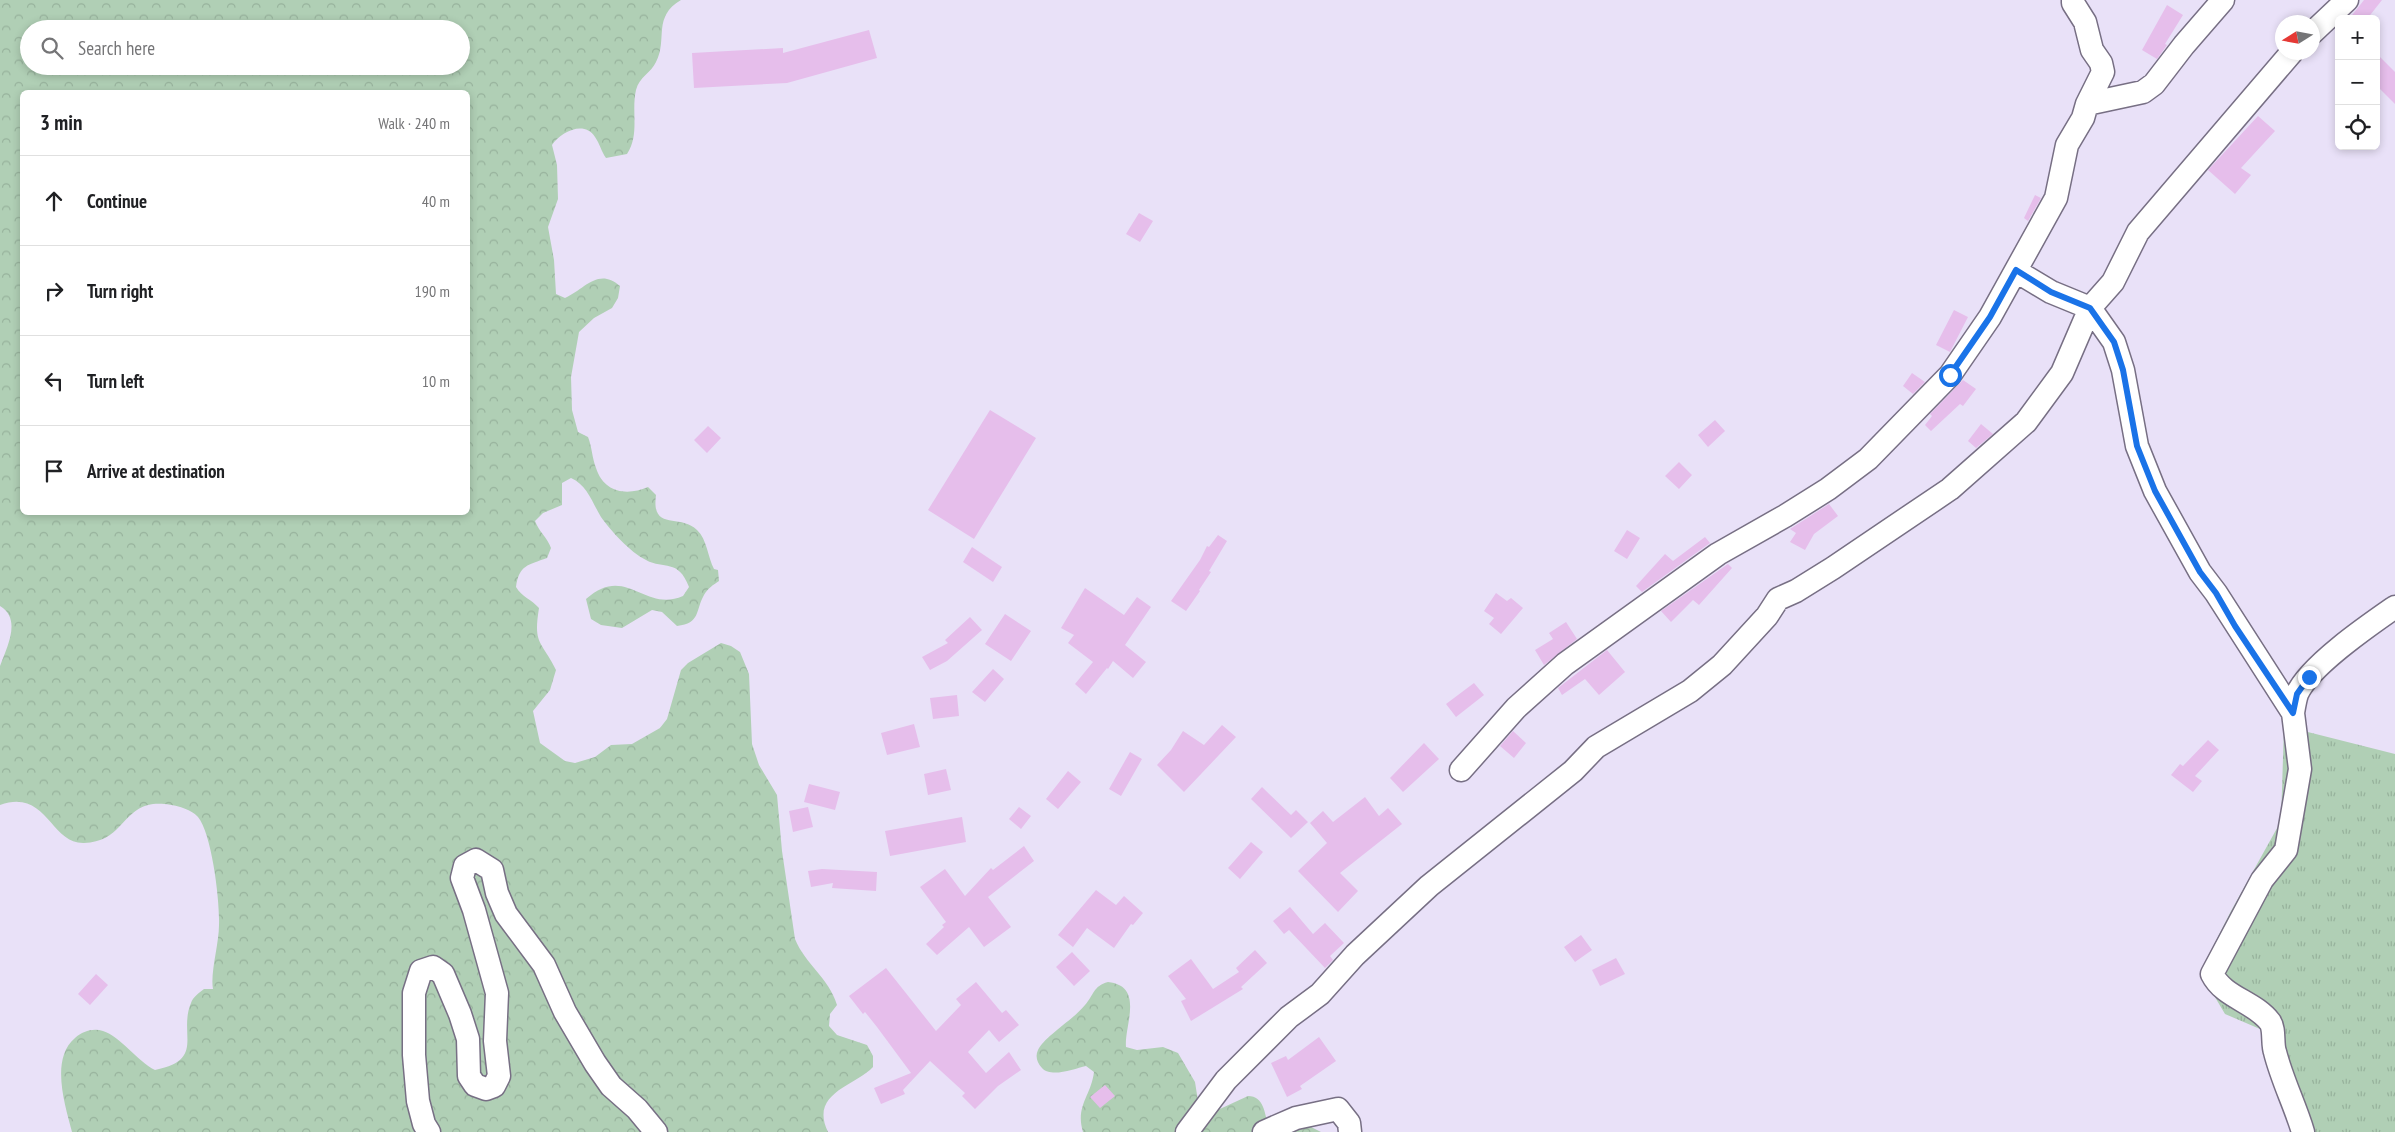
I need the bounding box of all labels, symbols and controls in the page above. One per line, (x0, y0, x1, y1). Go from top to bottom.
north arrow (2275, 15, 2320, 60)
map controls (2335, 15, 2380, 150)
button: + (2335, 15, 2380, 60)
search box (20, 20, 470, 75)
icon: search (38, 34, 66, 62)
text: Search here (78, 36, 155, 60)
button: − (2335, 60, 2380, 105)
button: locate (2335, 105, 2380, 150)
text: 3 min (40, 109, 82, 136)
text: Walk · 240 m (378, 113, 450, 133)
icon: ahead (40, 187, 68, 215)
text: Continue (87, 189, 147, 213)
text: 40 m (422, 191, 450, 211)
icon: right (40, 277, 68, 305)
text: Turn right (87, 279, 153, 303)
text: 190 m (415, 281, 450, 301)
route start (1939, 364, 1962, 387)
icon: left (40, 367, 68, 395)
text: Turn left (87, 369, 144, 393)
text: 10 m (422, 371, 450, 391)
icon: arrive (40, 457, 68, 485)
text: Arrive at destination (87, 459, 225, 483)
route end (2298, 666, 2321, 689)

